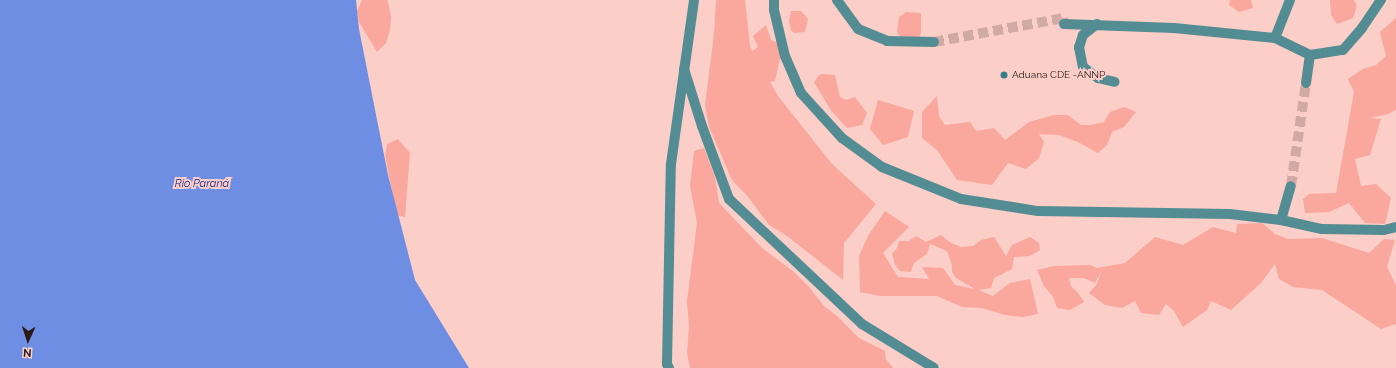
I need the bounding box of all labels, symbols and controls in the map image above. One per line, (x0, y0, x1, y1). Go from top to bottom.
place label: Aduana CDE -ANNP (1012, 69, 1105, 81)
marker: Aduana CDE -ANNP (999, 70, 1009, 80)
water label: Rio Paraná (175, 177, 229, 191)
north arrow (8, 320, 48, 360)
text: N (23, 346, 32, 359)

